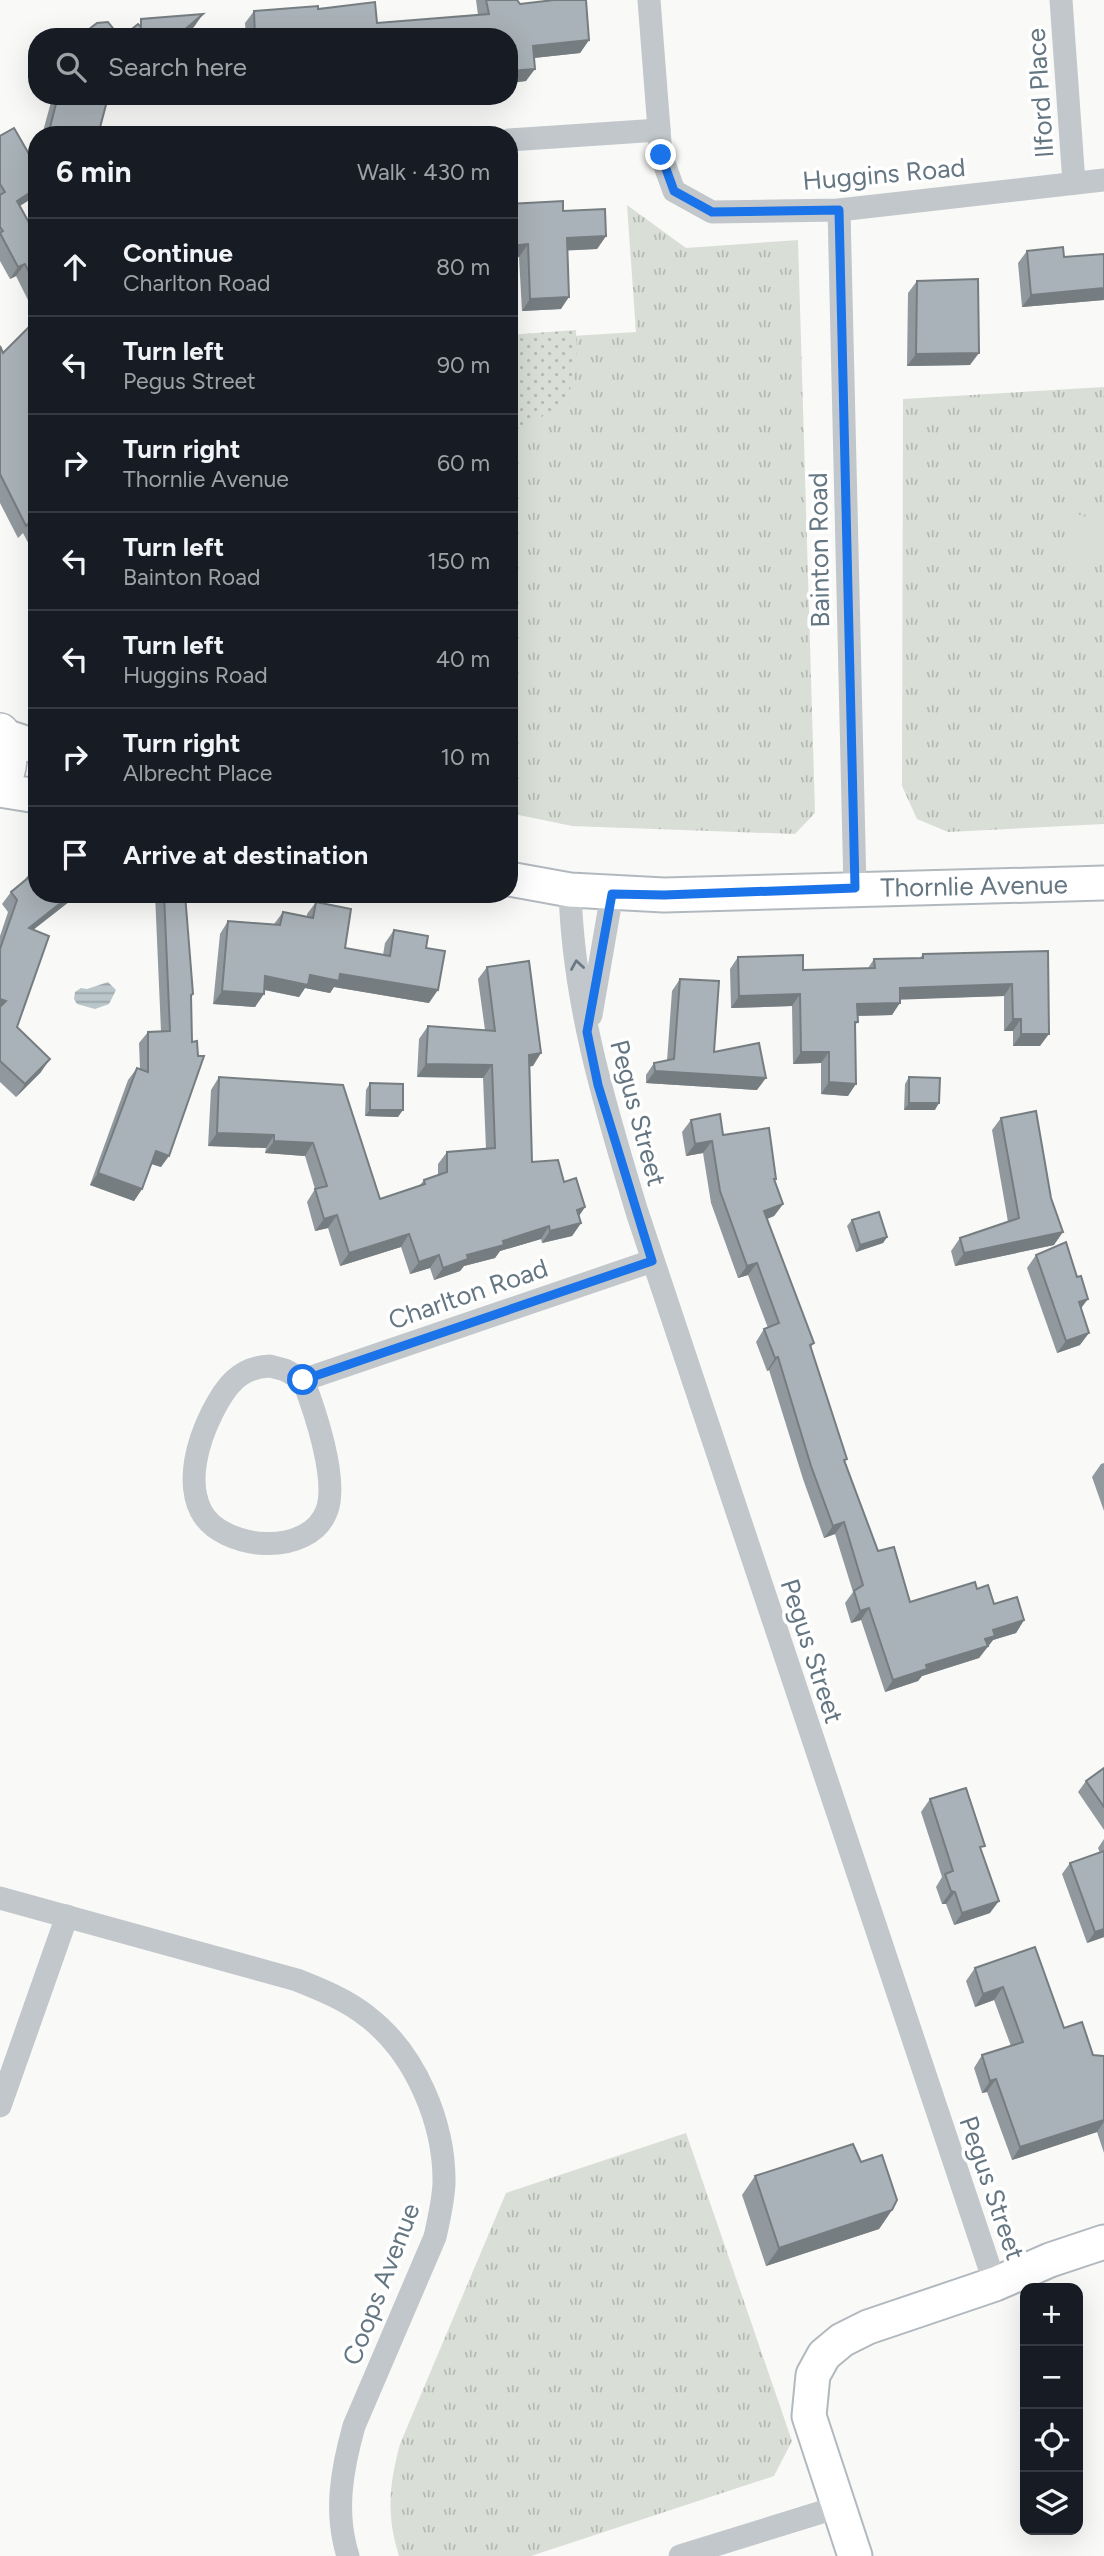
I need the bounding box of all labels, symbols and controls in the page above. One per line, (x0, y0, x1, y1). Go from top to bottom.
street label: Ilford Place (1020, 27, 1060, 159)
search box (28, 28, 518, 105)
icon: search (52, 48, 90, 86)
text: Search here (108, 51, 247, 83)
route end (645, 139, 676, 170)
street label: Huggins Road (801, 151, 967, 197)
text: 6 min (56, 153, 132, 190)
text: Walk · 430 m (357, 158, 490, 186)
text: Continue (123, 237, 233, 269)
icon: ahead (56, 248, 94, 286)
text: 80 m (436, 253, 490, 281)
text: Charlton Road (123, 269, 270, 297)
text: Turn left (123, 335, 224, 367)
icon: left (56, 346, 94, 384)
text: 90 m (437, 351, 490, 379)
text: Pegus Street (123, 367, 256, 395)
text: Turn right (123, 433, 240, 465)
icon: right (56, 444, 94, 482)
text: 60 m (437, 449, 490, 477)
text: Thornlie Avenue (123, 465, 289, 493)
street label: Bainton Road (802, 472, 836, 628)
text: Turn left (123, 531, 224, 563)
icon: left (56, 542, 94, 580)
text: 150 m (427, 547, 490, 575)
text: Bainton Road (123, 563, 260, 591)
text: Turn left (123, 629, 224, 661)
icon: left (56, 640, 94, 678)
text: 40 m (436, 645, 490, 673)
text: Huggins Road (123, 661, 268, 689)
text: Turn right (123, 727, 240, 759)
icon: right (56, 738, 94, 776)
text: 10 m (441, 743, 490, 771)
text: Albrecht Place (123, 759, 272, 787)
icon: arrive (56, 836, 94, 874)
text: Arrive at destination (123, 839, 368, 871)
street label: Thornlie Avenue (880, 868, 1068, 904)
one-way arrow (570, 959, 585, 971)
street label: Pegus Street (603, 1036, 673, 1190)
street label: Charlton Road (384, 1252, 552, 1336)
route start (287, 1364, 318, 1395)
street label: Pegus Street (774, 1575, 850, 1727)
street label: Pegus Street (952, 2112, 1032, 2264)
street label: Coops Avenue (335, 2199, 427, 2369)
map controls (1020, 2283, 1083, 2535)
button: + (1020, 2283, 1083, 2346)
button: − (1020, 2346, 1083, 2409)
button: locate (1020, 2409, 1083, 2472)
button: layers (1020, 2472, 1083, 2535)

